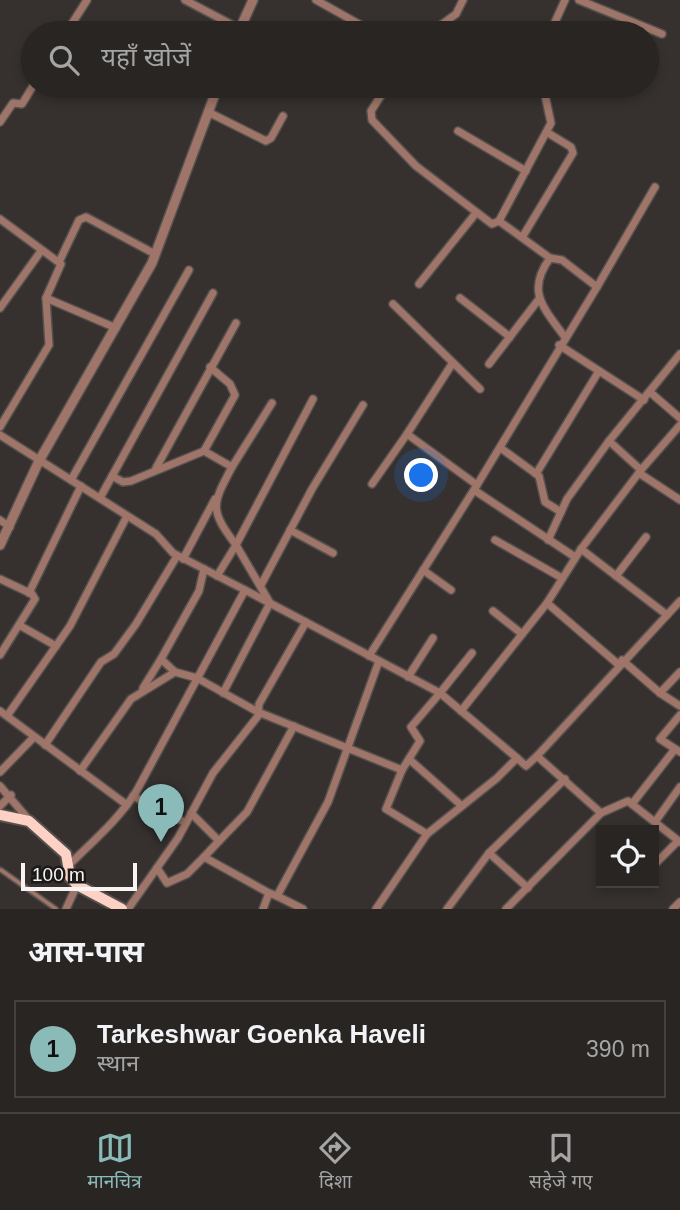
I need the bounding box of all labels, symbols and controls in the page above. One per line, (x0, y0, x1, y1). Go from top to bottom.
search box (21, 21, 659, 98)
icon: search (45, 41, 83, 79)
text: यहाँ खोजें (101, 42, 191, 72)
your location (404, 458, 438, 492)
pin: 1 (138, 784, 184, 842)
map controls (596, 825, 659, 888)
button: locate (596, 825, 659, 888)
scale bar (21, 860, 136, 892)
text: 100 m (32, 864, 85, 885)
text: आस-पास (28, 935, 144, 968)
text: Tarkeshwar Goenka Haveli (97, 1019, 426, 1049)
text: 1 (47, 1036, 59, 1062)
text: 390 m (586, 1036, 650, 1062)
text: स्थान (97, 1050, 139, 1076)
tab: मानचित्र (87, 1129, 142, 1196)
tab: दिशा (316, 1129, 354, 1196)
tab: सहेजे गए (529, 1129, 593, 1196)

